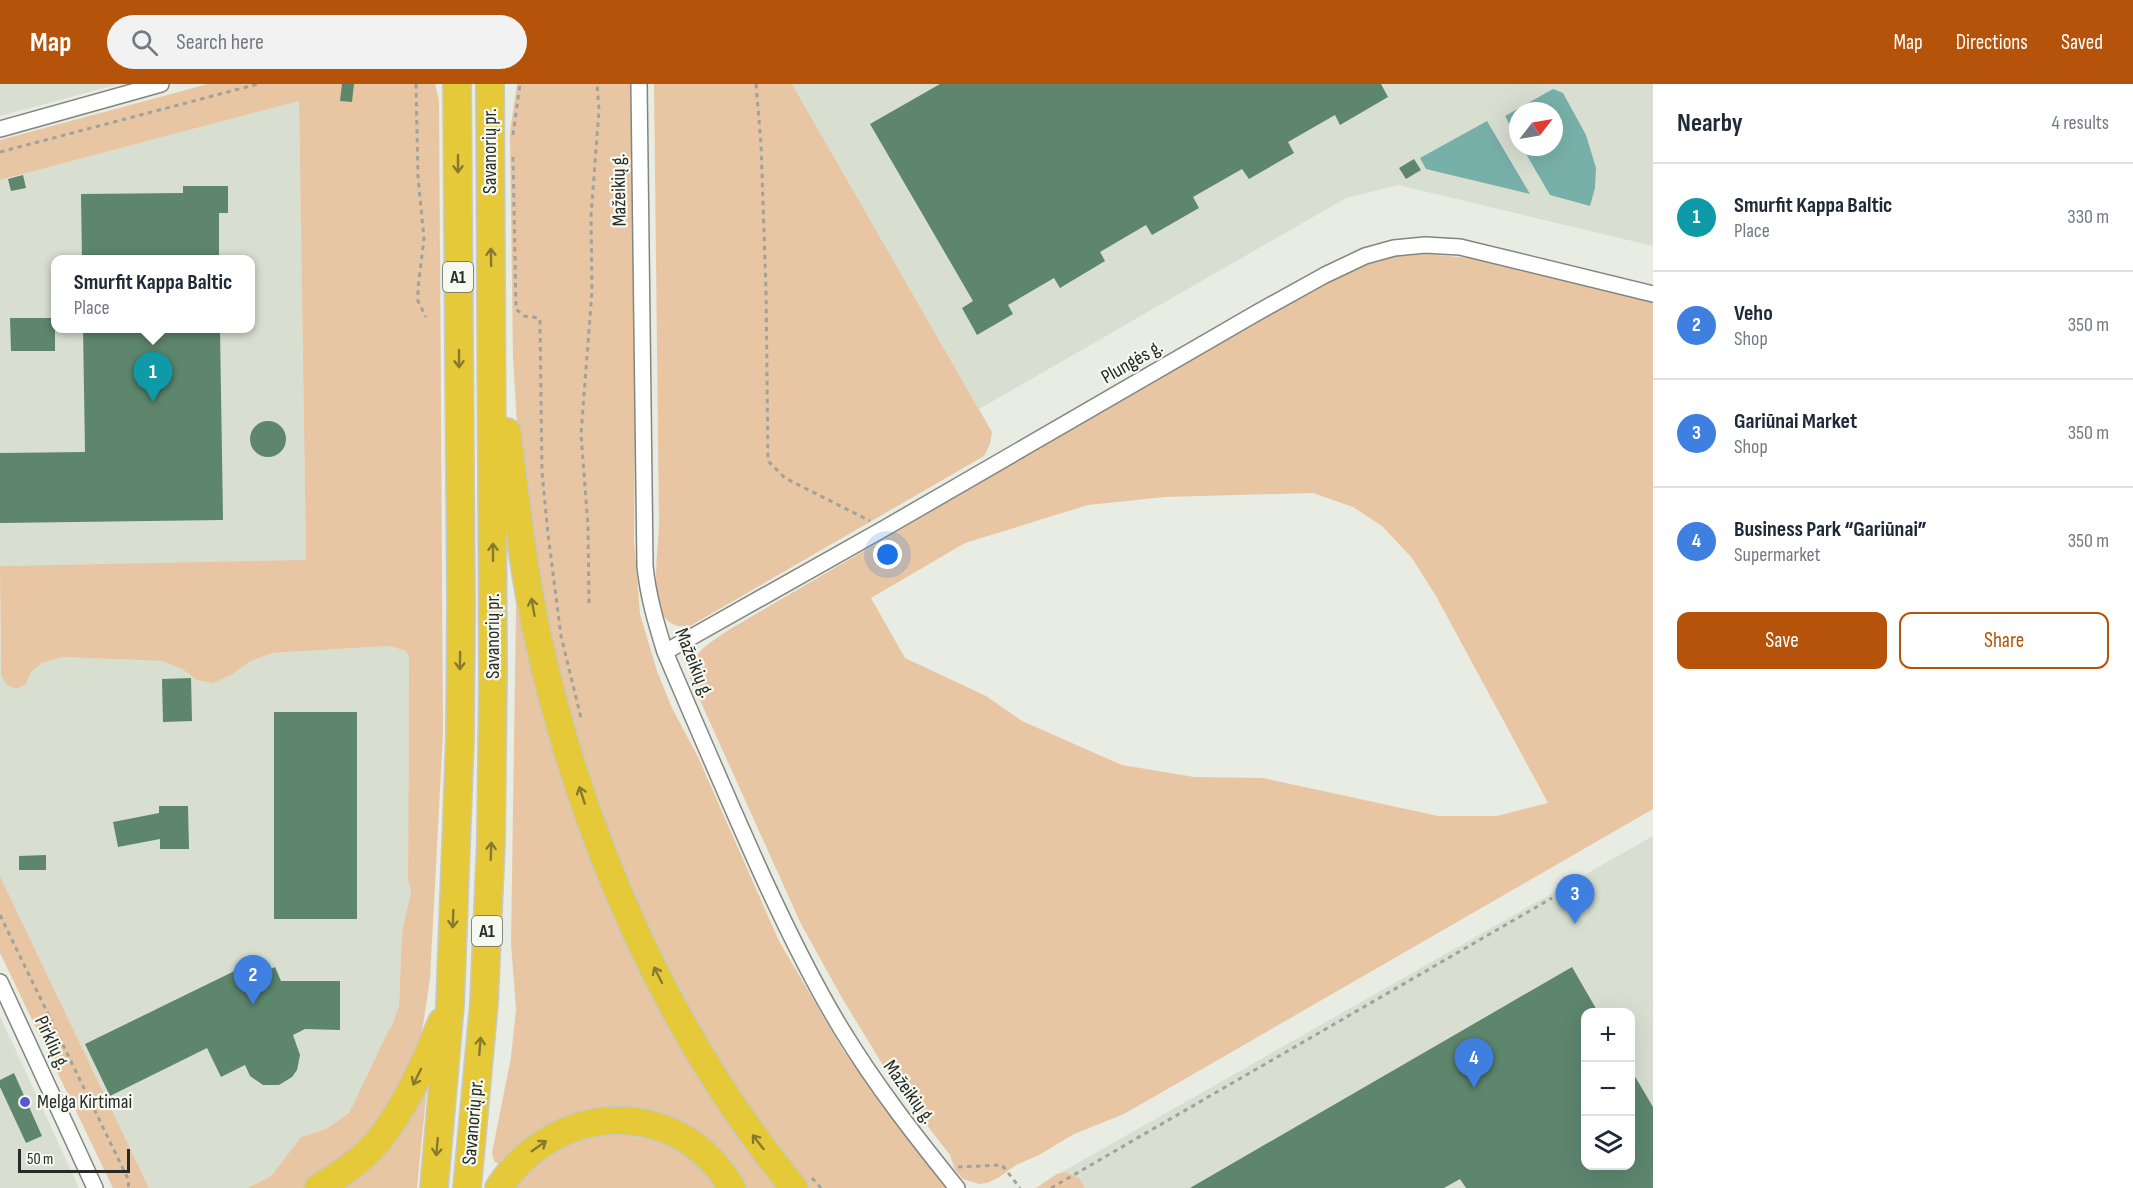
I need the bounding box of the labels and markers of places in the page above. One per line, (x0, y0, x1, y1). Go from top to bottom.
pin: 1 (134, 352, 172, 402)
pin: 3 (1556, 874, 1594, 924)
pin: 2 (234, 956, 272, 1005)
pin: 4 (1454, 1038, 1494, 1088)
place label: Melga Kirtimai (37, 1090, 132, 1114)
marker: Melga Kirtimai (18, 1095, 32, 1109)

